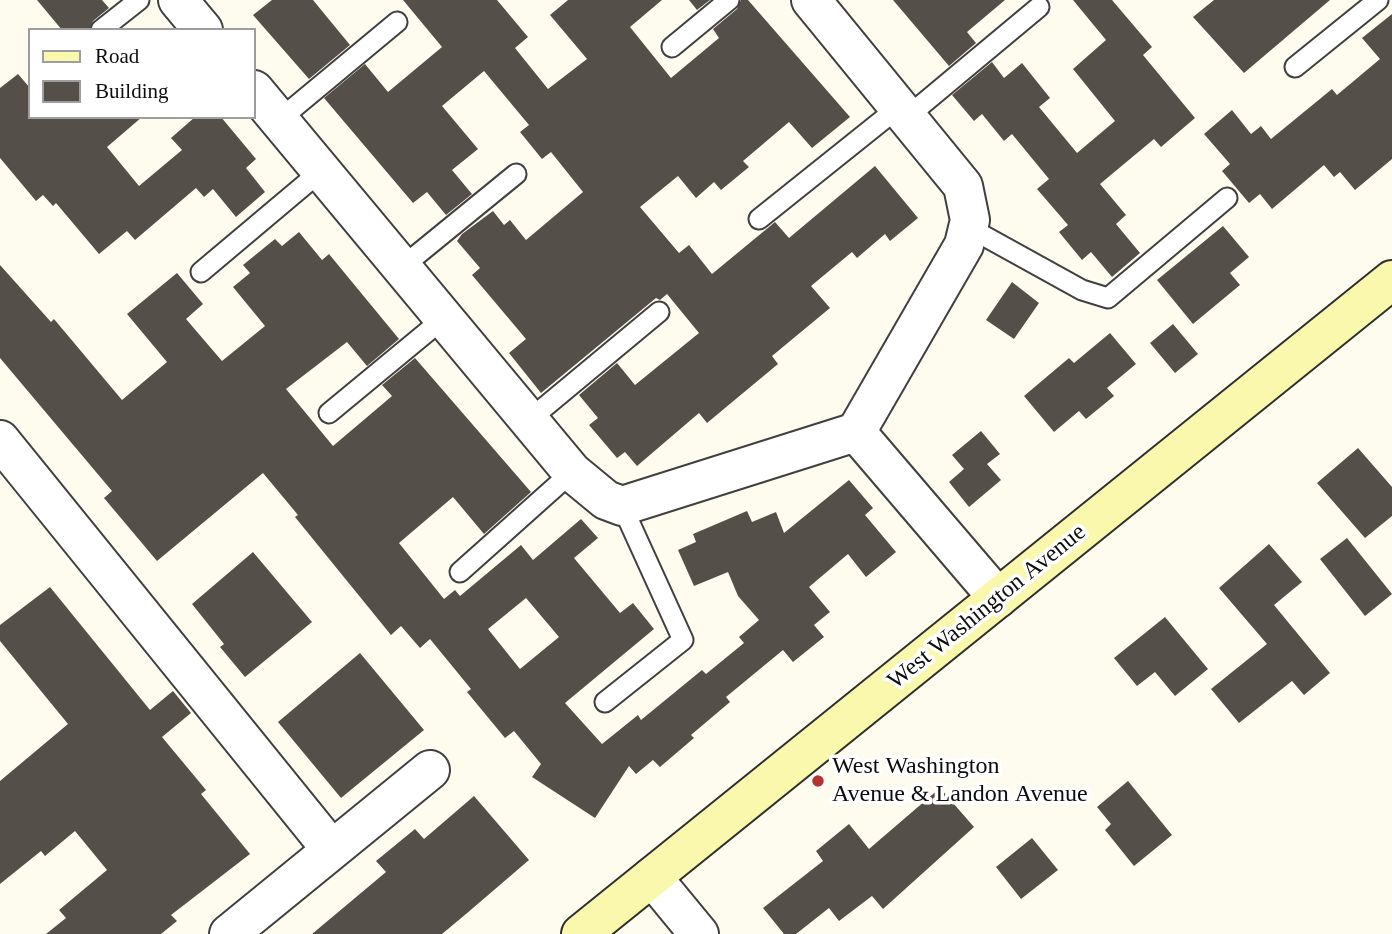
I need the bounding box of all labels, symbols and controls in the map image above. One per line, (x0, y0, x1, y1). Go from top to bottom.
legend (28, 28, 256, 119)
text: Road (95, 44, 139, 68)
text: Building (95, 79, 169, 103)
street label: West Washington Avenue (882, 518, 1092, 696)
place label: West Washington Avenue & Landon Avenue (832, 753, 1088, 809)
marker: West Washington Avenue & Landon Avenue (810, 773, 826, 789)

